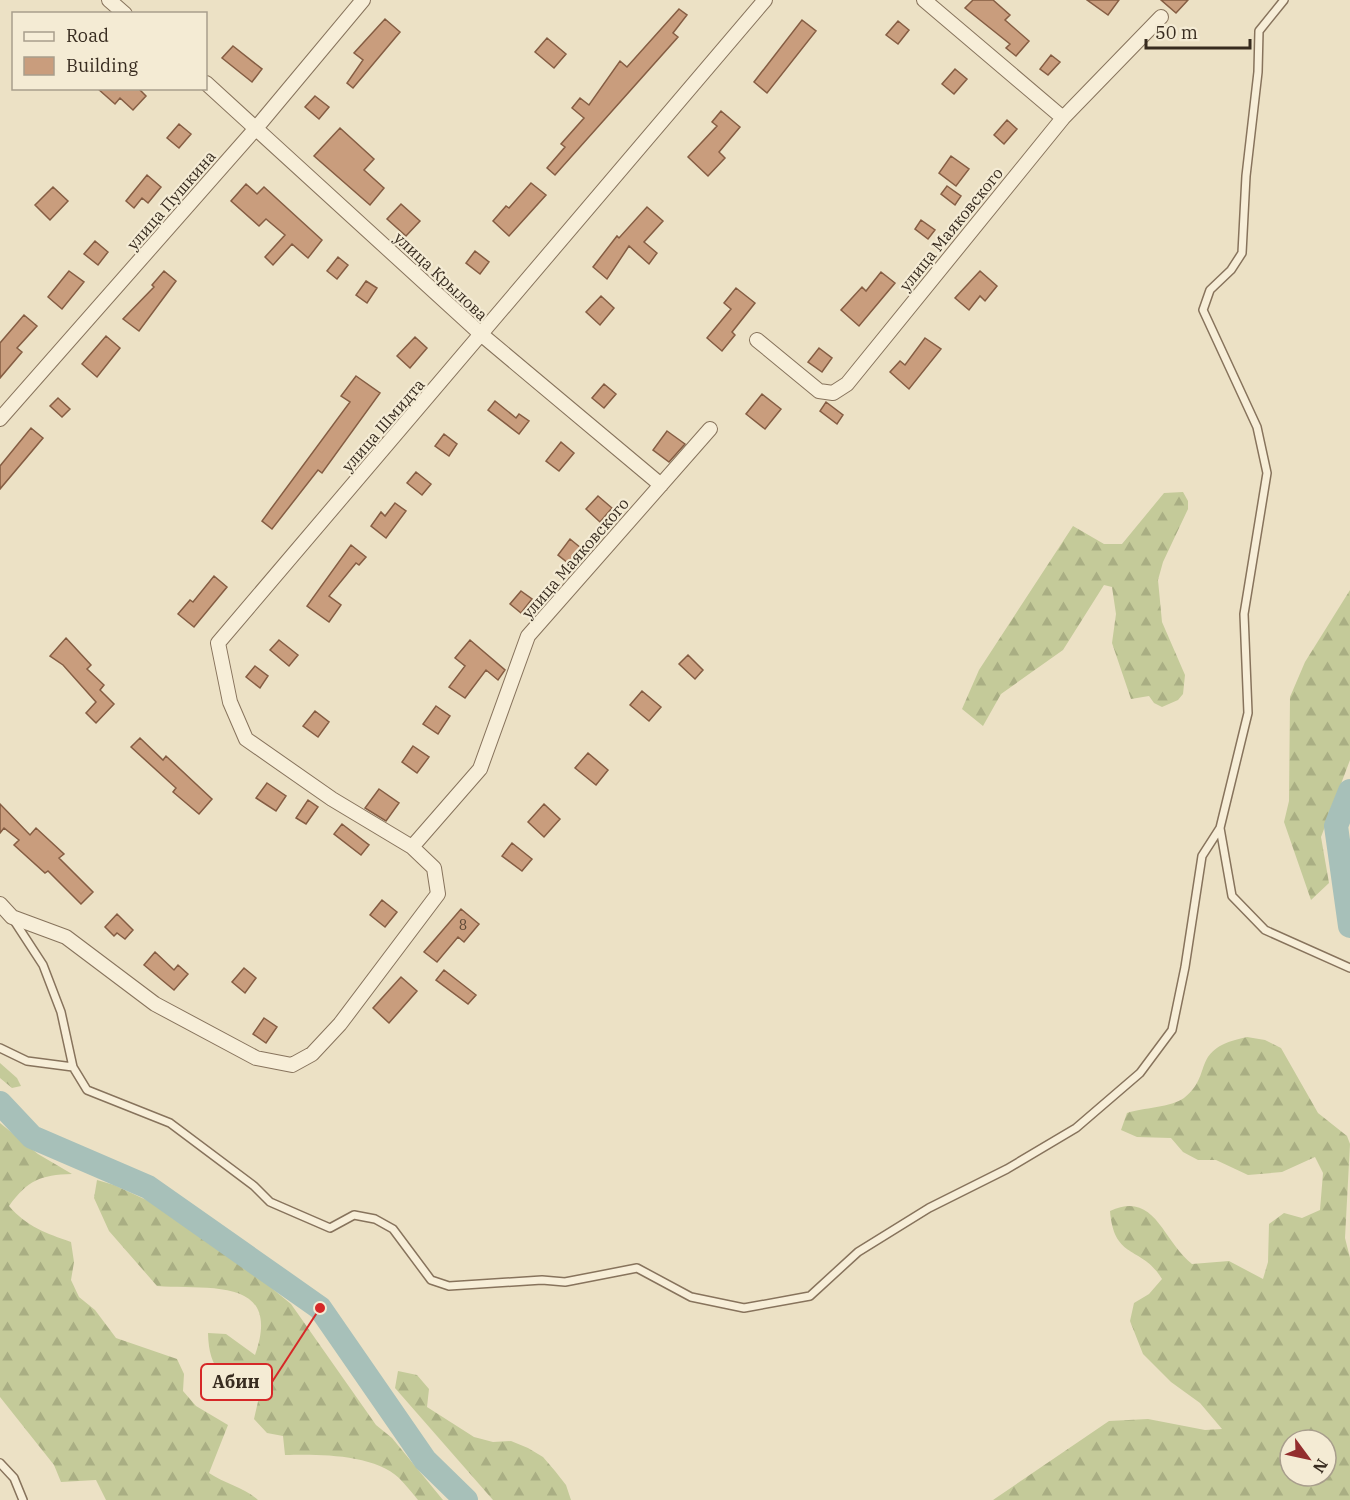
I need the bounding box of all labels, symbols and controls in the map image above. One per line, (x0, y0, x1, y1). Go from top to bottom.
legend (12, 12, 207, 90)
scale bar (1146, 12, 1250, 50)
text: 50 m (1155, 21, 1198, 44)
text: Road (66, 24, 109, 47)
text: Building (66, 54, 138, 77)
street label: улица Пушкина (122, 146, 220, 254)
street label: улица Маяковского (895, 163, 1007, 295)
street label: улица Крылова (390, 227, 492, 325)
street label: улица Шмидта (337, 374, 429, 476)
street label: улица Маяковского (517, 494, 633, 622)
house number: 8 (459, 916, 467, 934)
callout: Абин (201, 1364, 272, 1400)
text: Абин (212, 1370, 260, 1393)
north arrow (1278, 1428, 1338, 1488)
text: N (1309, 1455, 1332, 1477)

